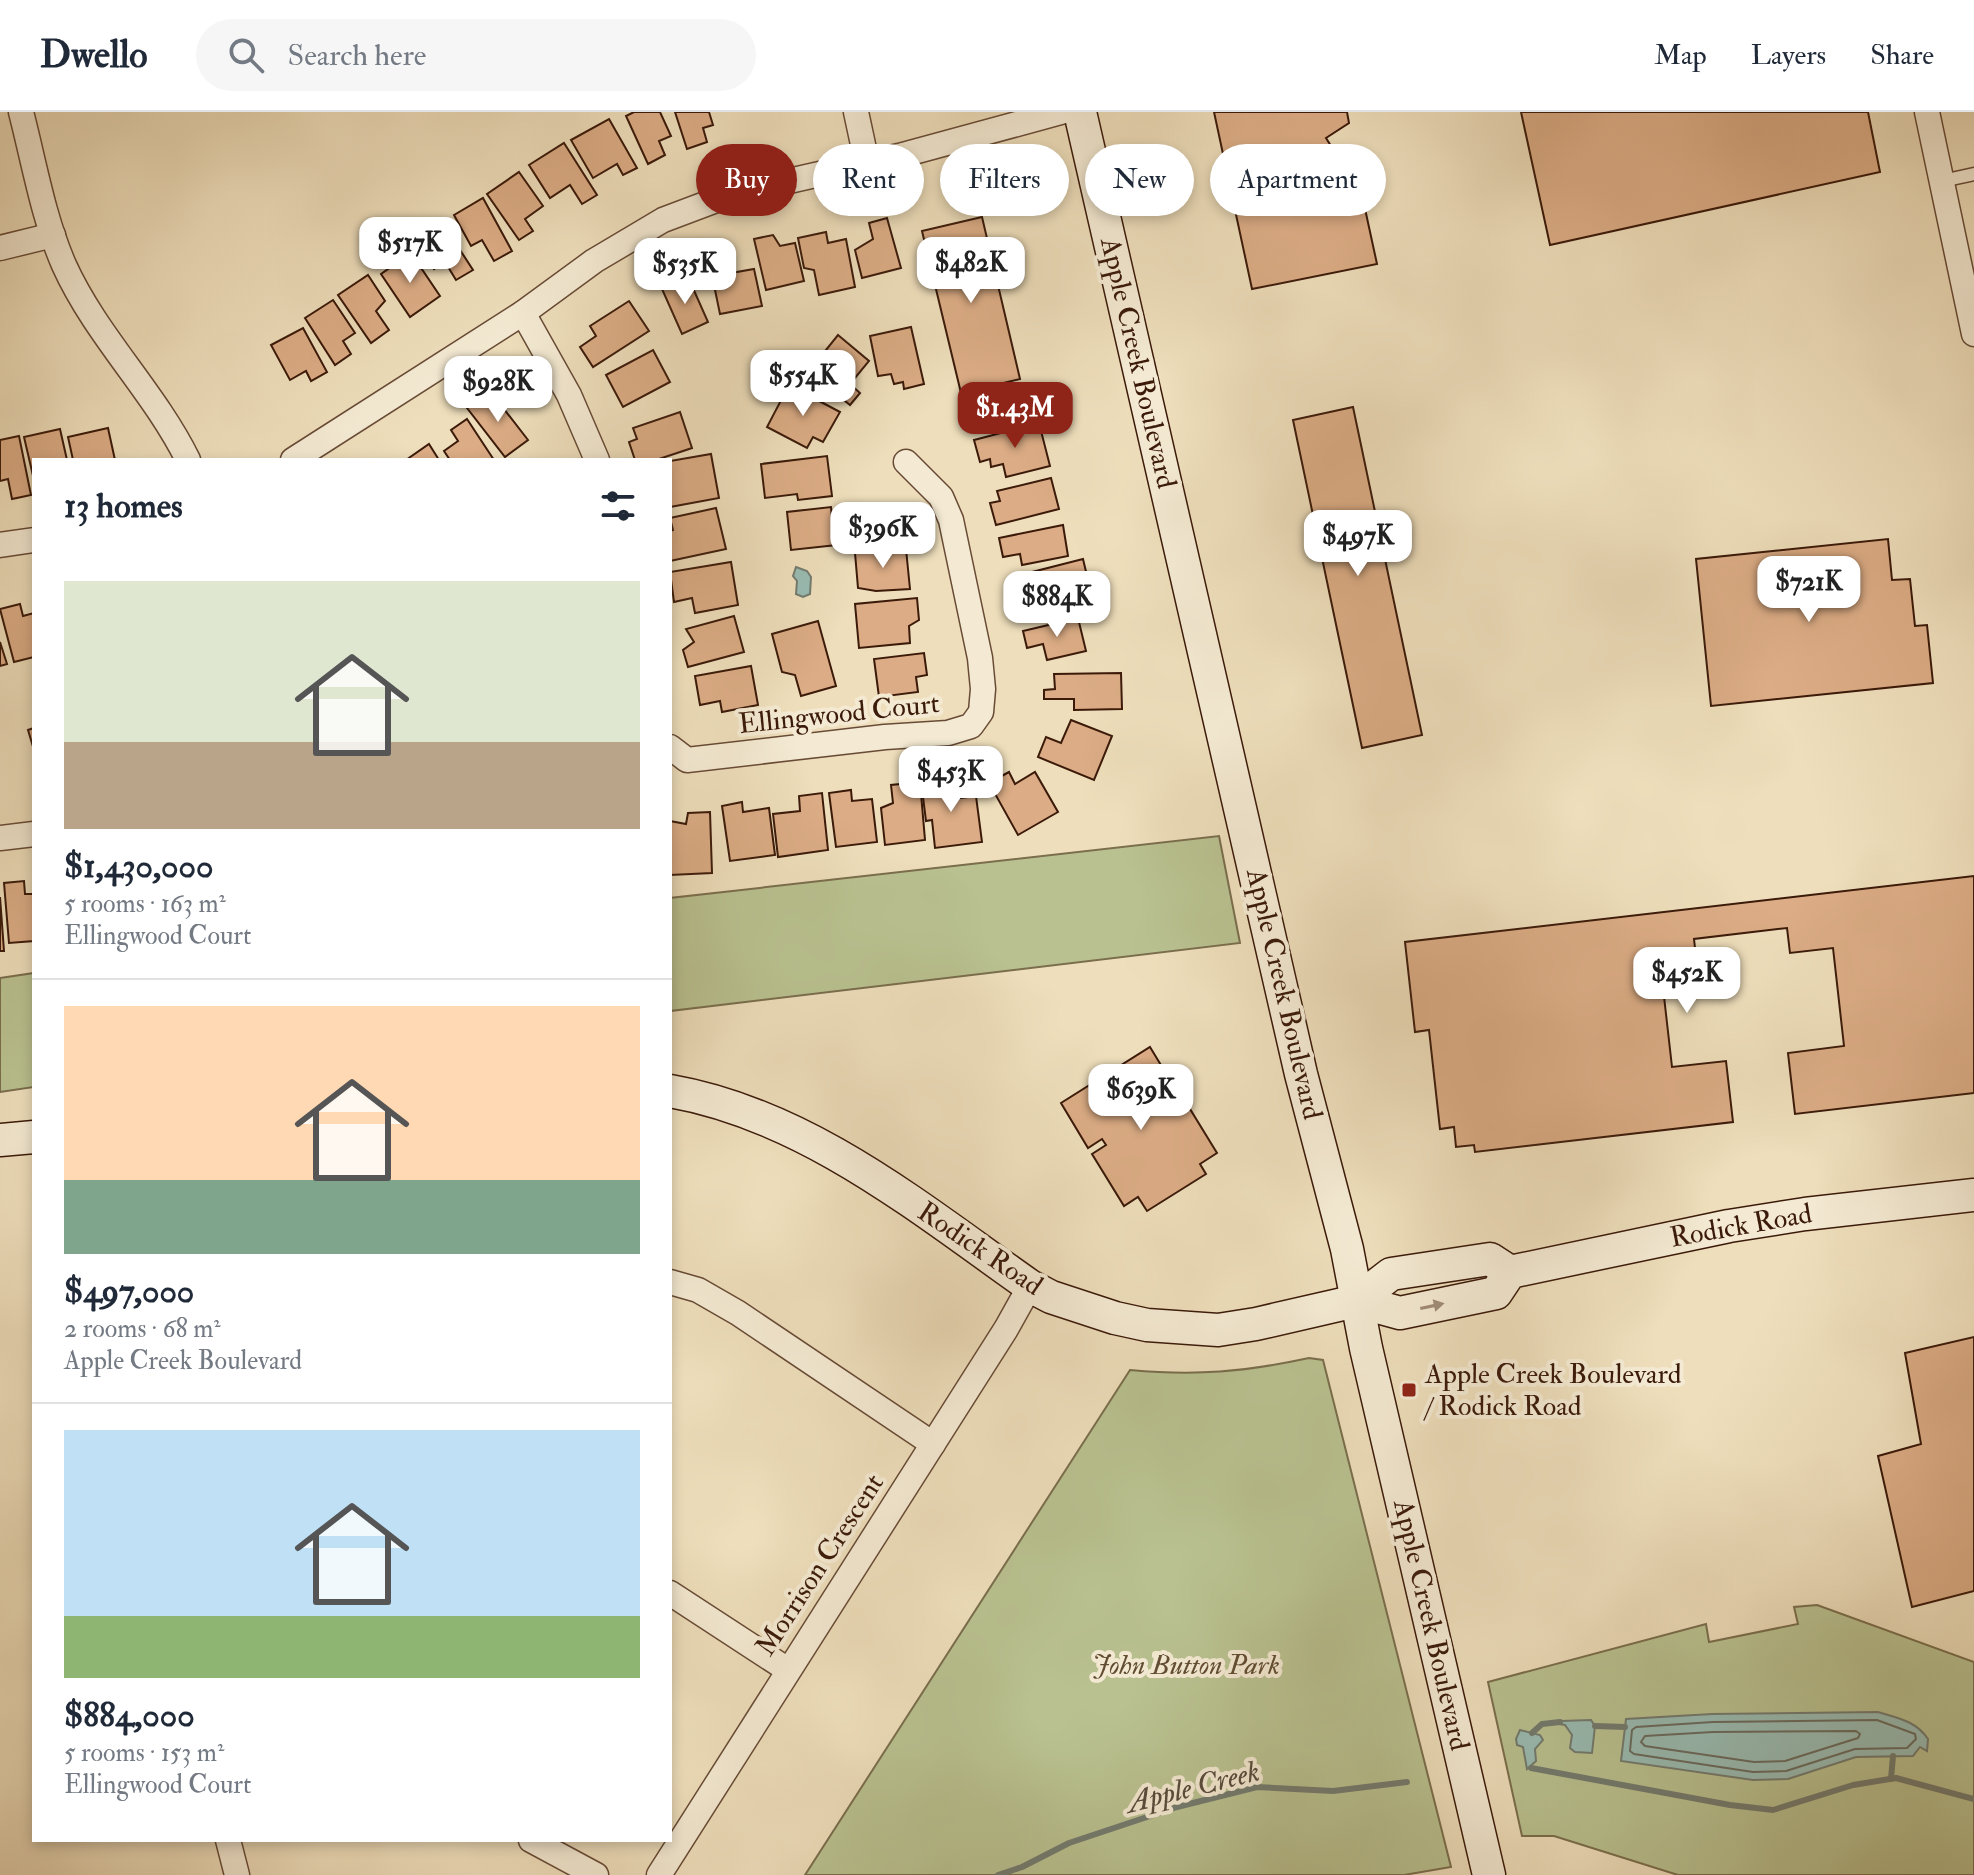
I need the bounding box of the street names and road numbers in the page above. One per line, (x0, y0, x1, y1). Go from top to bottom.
street label: Apple Creek Boulevard (1092, 233, 1184, 492)
street label: Ellingwood Court (737, 686, 941, 742)
street label: Apple Creek Boulevard (1238, 864, 1330, 1123)
street label: Rodick Road (911, 1194, 1049, 1304)
street label: Rodick Road (1667, 1196, 1815, 1256)
street label: Morrison Crescent (748, 1467, 892, 1663)
street label: Apple Creek Boulevard (1385, 1495, 1477, 1754)

